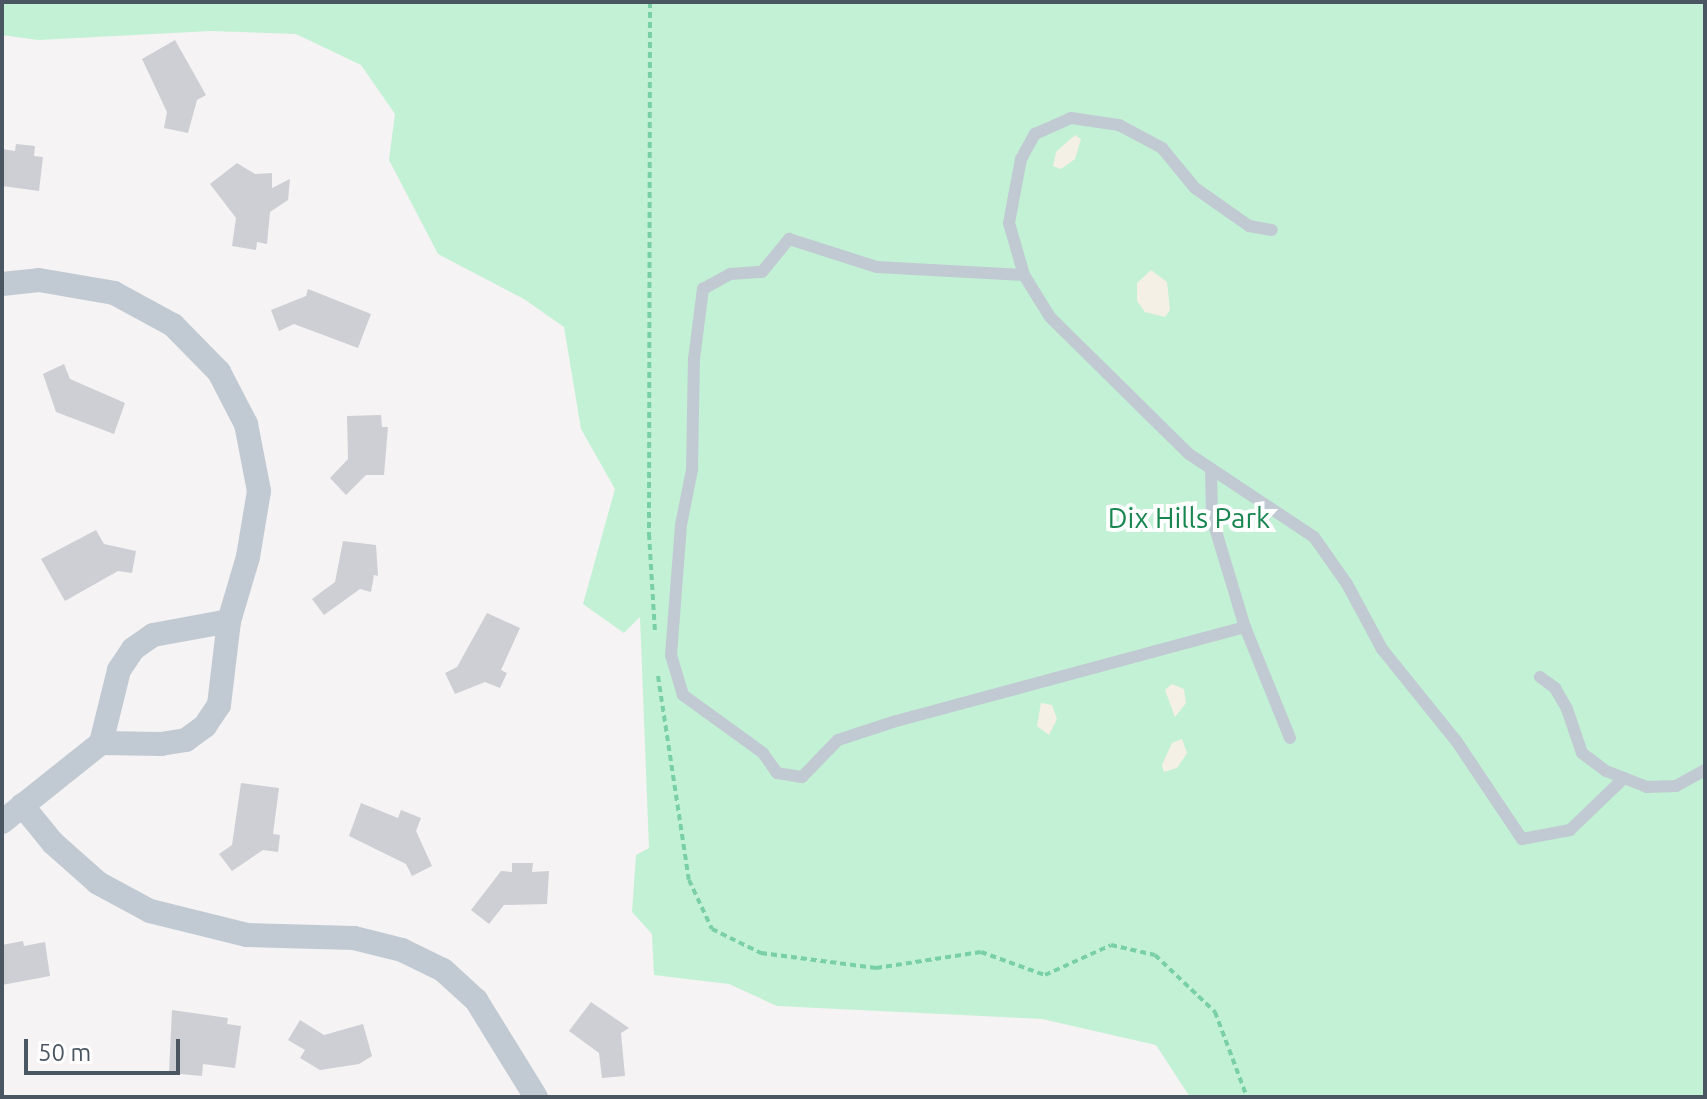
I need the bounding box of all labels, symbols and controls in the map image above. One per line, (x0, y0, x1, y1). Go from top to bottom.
park label: Dix Hills Park (1108, 501, 1270, 535)
scale bar (28, 1023, 184, 1073)
text: 50 m (38, 1039, 91, 1066)

